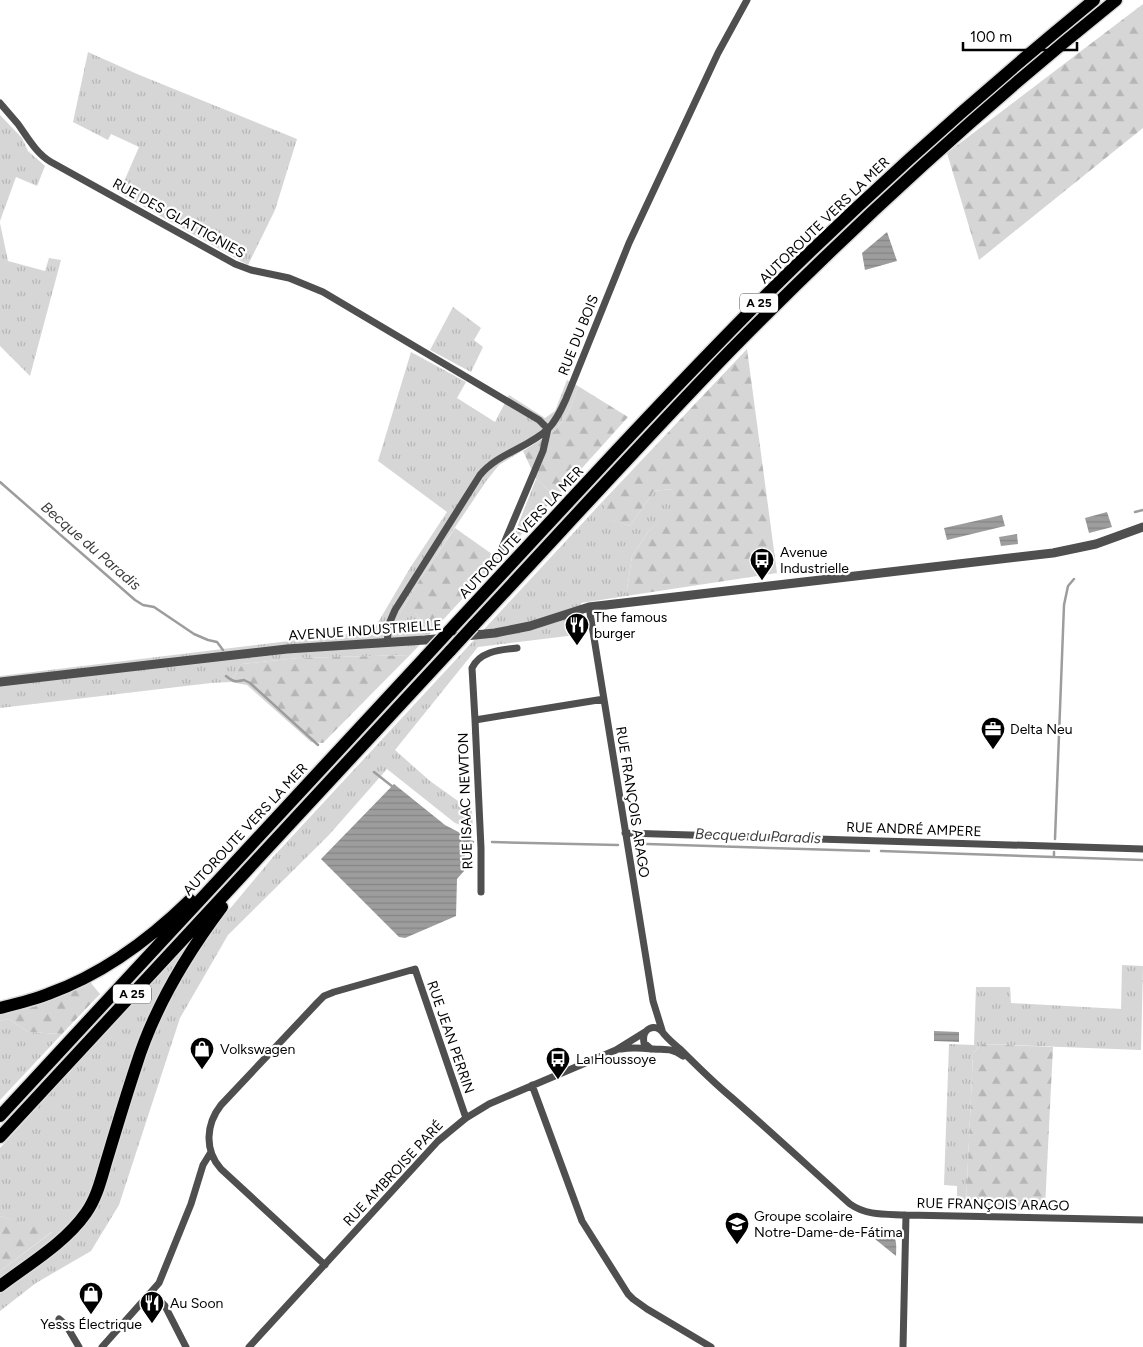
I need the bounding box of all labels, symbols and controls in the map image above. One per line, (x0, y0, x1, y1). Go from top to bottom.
scale bar (963, 20, 1077, 52)
text: 100 m (970, 28, 1012, 46)
street label: AUTOROUTE VERS LA MER (756, 153, 893, 287)
street label: RUE DES GLATTIGNIES (109, 175, 248, 262)
street label: RUE DU BOIS (555, 292, 602, 378)
road number: A 25 (740, 294, 778, 312)
street label: AUTOROUTE VERS LA MER (456, 463, 587, 602)
water label: Becque du Paradis (37, 498, 145, 594)
place label: Avenue Industrielle (780, 544, 849, 577)
bus stop icon: Avenue Industrielle (749, 547, 775, 581)
place label: The famous burger (594, 609, 667, 642)
restaurant icon: The famous burger (564, 612, 590, 646)
street label: AVENUE INDUSTRIELLE (288, 617, 442, 644)
office icon: Delta Neu (980, 716, 1006, 750)
place label: Delta Neu (1010, 721, 1073, 738)
street label: RUE FRANÇOIS ARAGO (612, 725, 653, 879)
street label: RUE ISAAC NEWTON (455, 732, 476, 870)
street label: AUTOROUTE VERS LA MER (180, 760, 311, 899)
street label: RUE ANDRÉ AMPERE (846, 819, 982, 840)
water label: Becque du Paradis (695, 825, 821, 847)
street label: RUE JEAN PERRIN (423, 978, 478, 1096)
road number: A 25 (113, 984, 151, 1004)
shop icon: Volkswagen (189, 1036, 215, 1070)
place label: Volkswagen (220, 1041, 295, 1058)
bus stop icon: La Houssoye (545, 1046, 571, 1080)
place label: La Houssoye (576, 1051, 657, 1068)
street label: RUE AMBROISE PARÉ (340, 1117, 447, 1230)
street label: RUE FRANÇOIS ARAGO (916, 1195, 1070, 1214)
place label: Groupe scolaire Notre-Dame-de-Fátima (754, 1208, 903, 1241)
school or university icon: Groupe scolaire Notre-Dame-de-Fátima (724, 1211, 750, 1245)
shop icon: Yesss Électrique (78, 1281, 104, 1315)
restaurant icon: Au Soon (139, 1290, 165, 1324)
place label: Au Soon (170, 1295, 224, 1312)
place label: Yesss Électrique (40, 1316, 142, 1333)

